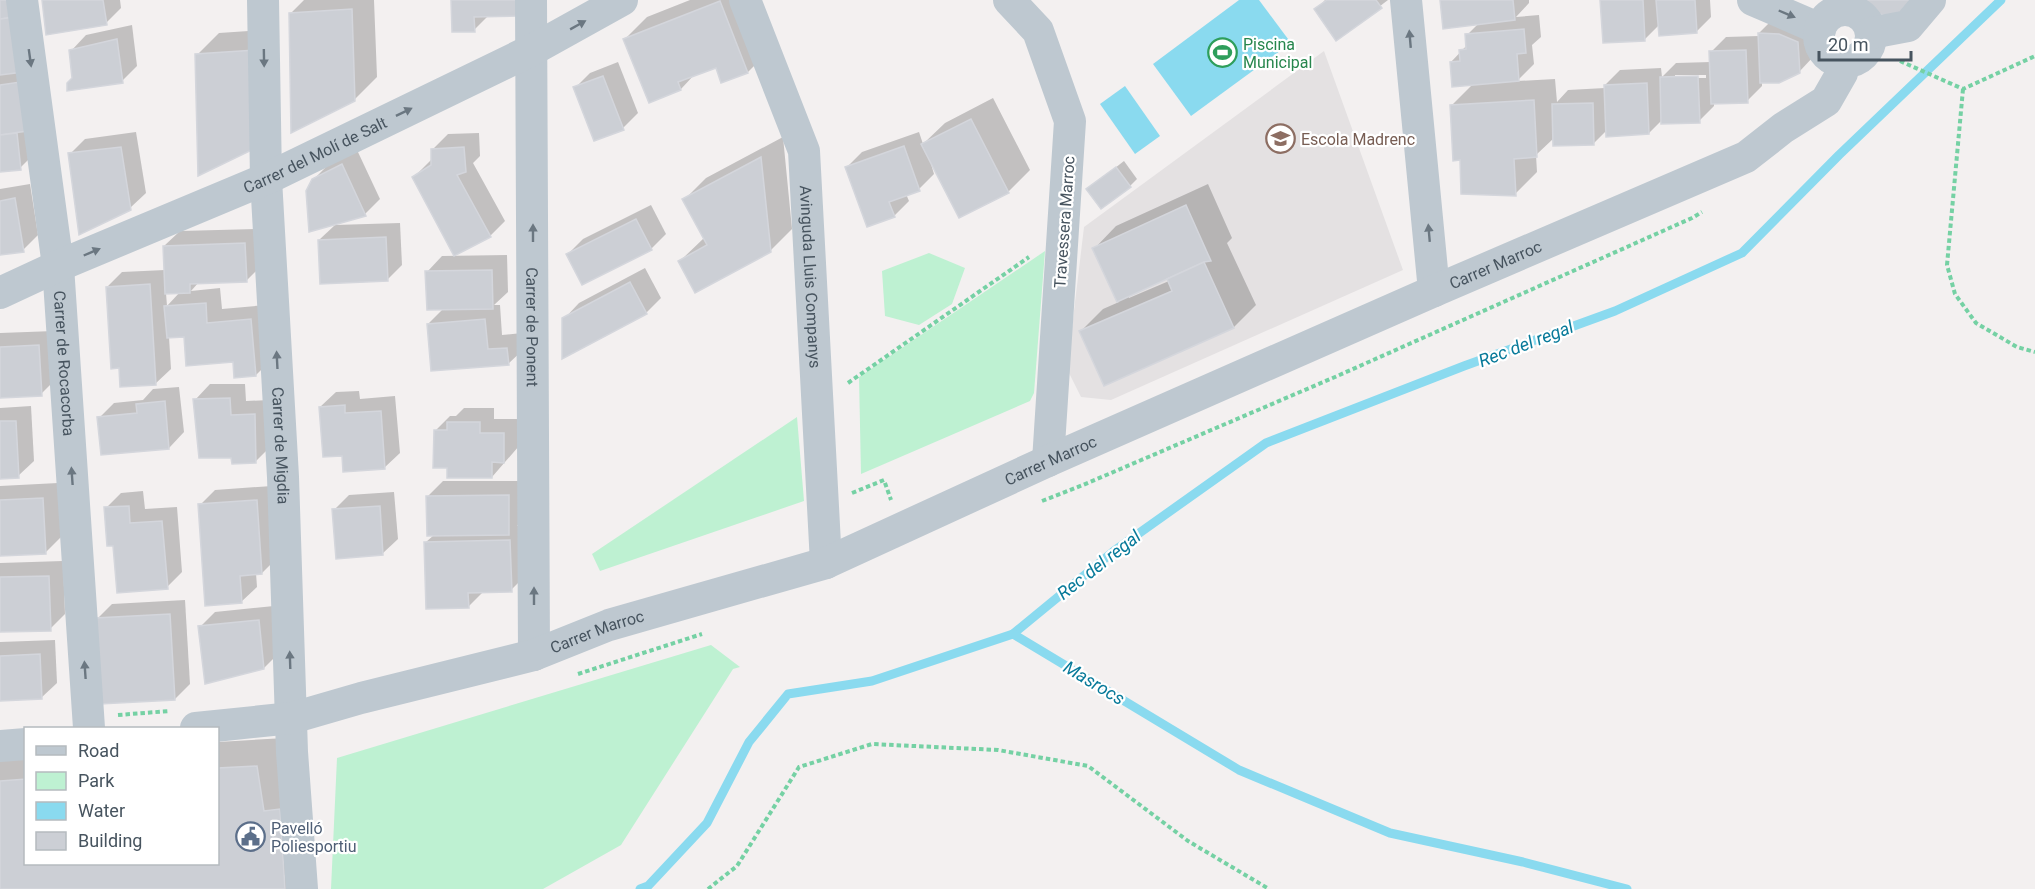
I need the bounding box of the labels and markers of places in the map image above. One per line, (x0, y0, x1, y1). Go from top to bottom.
place label: Piscina Municipal (1243, 35, 1312, 72)
sports icon: Piscina Municipal (1206, 37, 1238, 69)
school or university icon: Escola Madrenc (1264, 123, 1296, 155)
place label: Escola Madrenc (1301, 130, 1415, 149)
place label: Pavelló Poliesportiu (271, 819, 357, 856)
public building icon: Pavelló Poliesportiu (234, 821, 266, 853)

